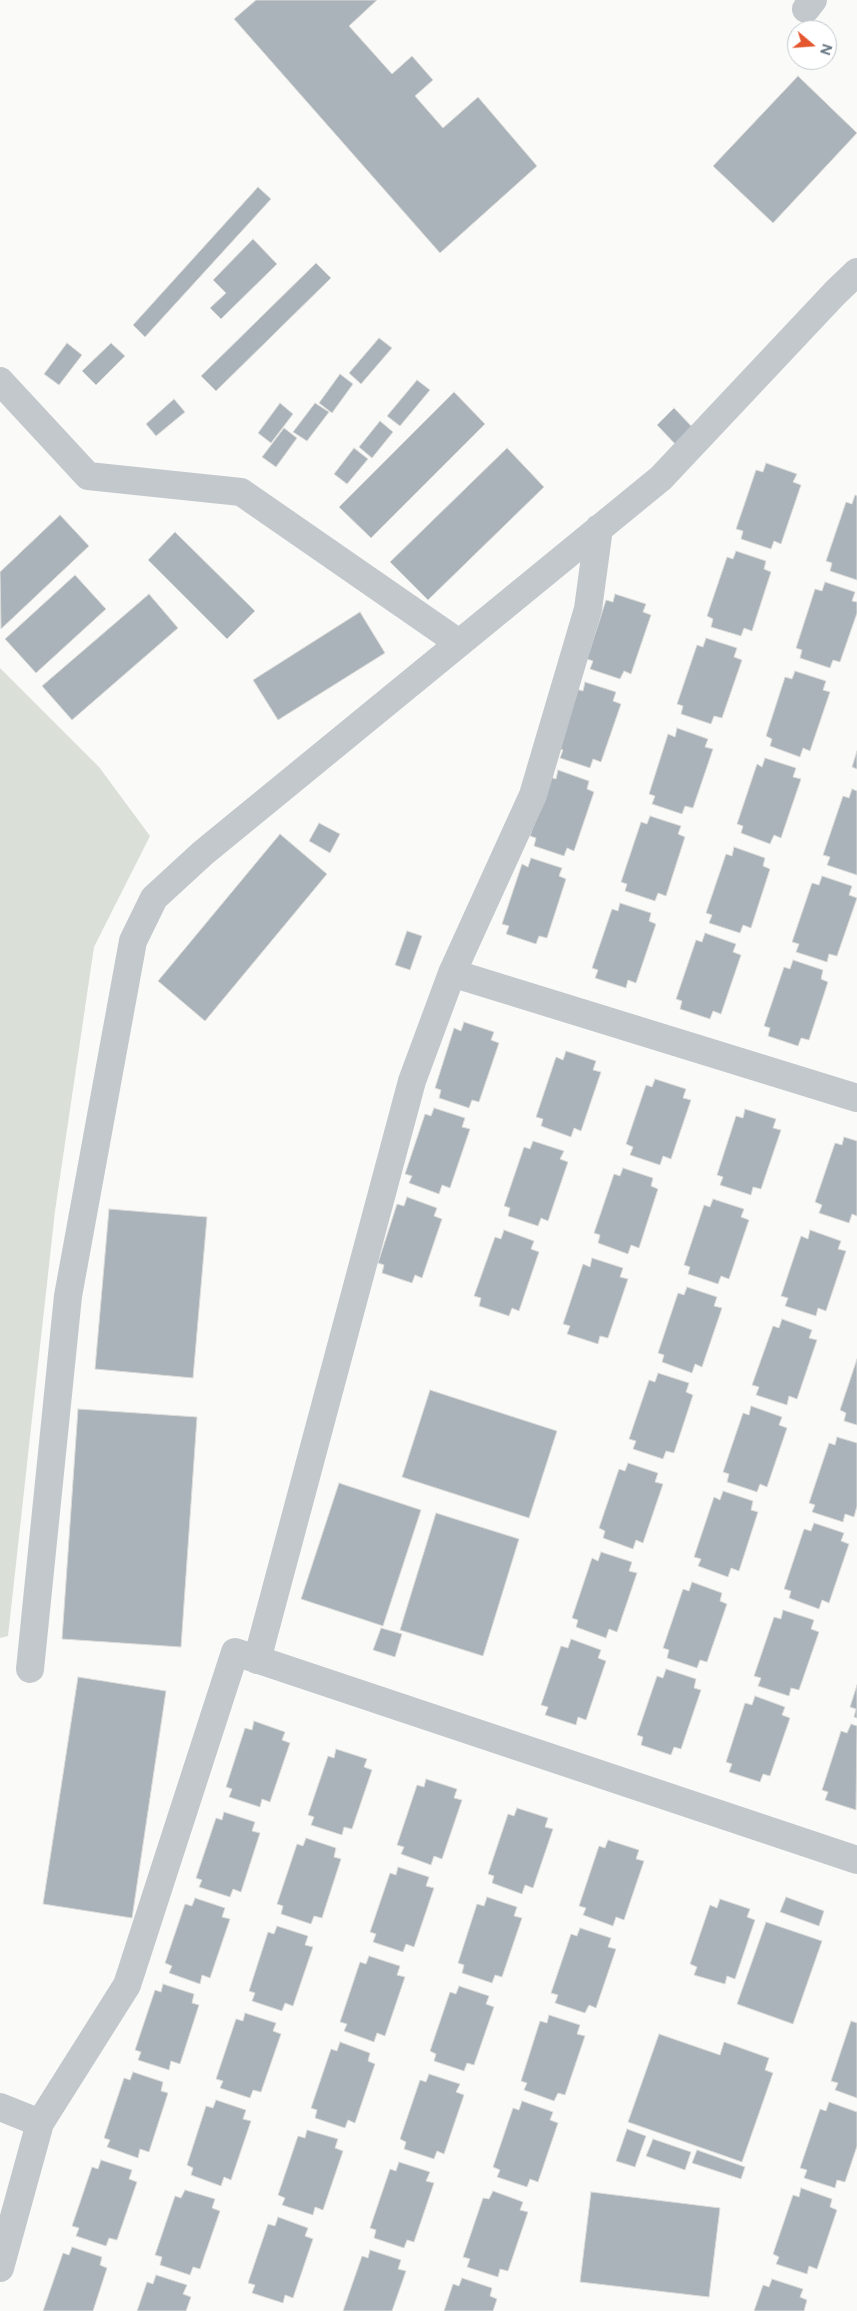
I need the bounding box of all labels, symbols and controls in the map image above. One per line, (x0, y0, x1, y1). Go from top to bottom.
north arrow (787, 20, 837, 70)
text: N (816, 42, 836, 57)

